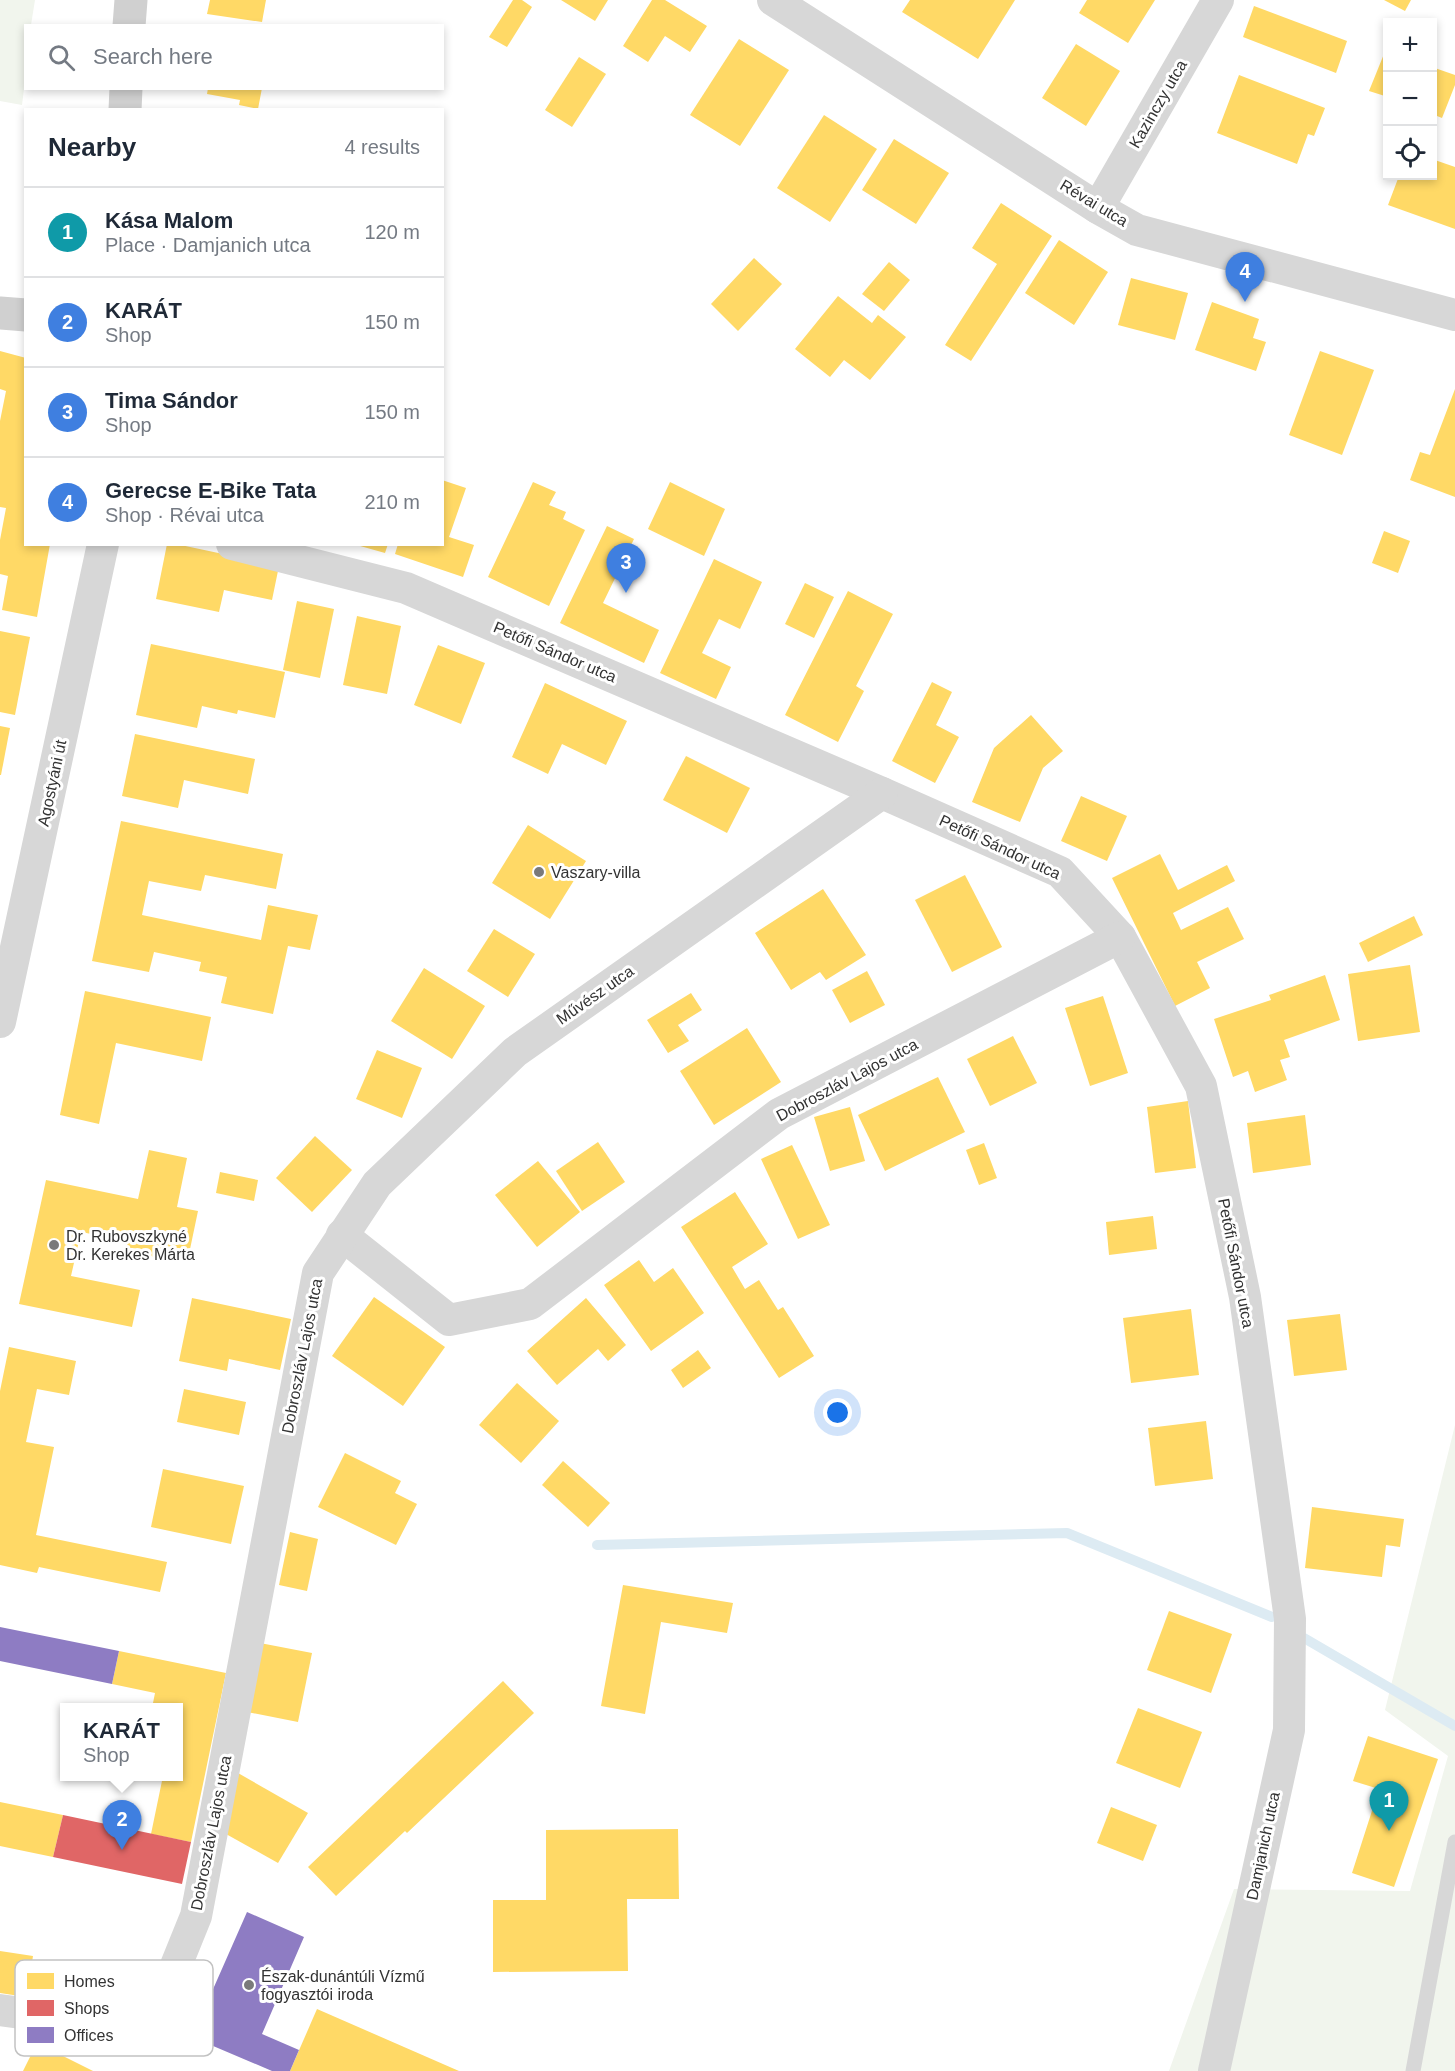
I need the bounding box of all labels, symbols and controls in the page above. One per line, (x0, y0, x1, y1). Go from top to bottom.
map controls (1383, 18, 1437, 180)
button: + (1383, 18, 1437, 72)
search box (24, 24, 444, 90)
icon: search (45, 41, 78, 74)
text: Search here (93, 44, 213, 69)
street label: Kazinczy utca (1126, 57, 1190, 151)
button: − (1383, 72, 1437, 126)
button: locate (1383, 126, 1437, 180)
text: Nearby (48, 132, 136, 162)
text: 4 results (344, 136, 420, 158)
street label: Révai utca (1057, 176, 1131, 230)
text: Kása Malom (105, 208, 233, 233)
text: 1 (62, 221, 73, 243)
text: 120 m (364, 221, 420, 243)
text: Place · Damjanich utca (105, 234, 311, 256)
pin: 4 (1226, 252, 1264, 302)
text: KARÁT (105, 298, 182, 323)
text: 2 (62, 311, 73, 333)
text: 150 m (364, 311, 420, 333)
text: Shop (105, 324, 152, 346)
text: Tima Sándor (105, 388, 238, 413)
text: 3 (62, 401, 73, 423)
text: 150 m (364, 401, 420, 423)
text: Shop (105, 414, 152, 436)
text: Gerecse E-Bike Tata (105, 478, 316, 503)
text: 4 (62, 491, 73, 513)
text: 210 m (364, 491, 420, 513)
text: Shop · Révai utca (105, 504, 264, 526)
pin: 3 (606, 544, 646, 593)
street label: Petőfi Sándor utca (491, 618, 619, 686)
street label: Agostyáni út (35, 738, 70, 828)
street label: Petőfi Sándor utca (937, 811, 1063, 883)
place label: Vaszary-villa (551, 864, 641, 881)
marker: Vaszary-villa (532, 865, 546, 879)
street label: Művész utca (553, 962, 637, 1028)
street label: Dobroszláv Lajos utca (774, 1035, 921, 1124)
street label: Petőfi Sándor utca (1215, 1197, 1257, 1329)
place label: Dr. Rubovszkyné Dr. Kerekes Márta (66, 1228, 195, 1263)
marker: Dr. Rubovszkyné Dr. Kerekes Márta (47, 1238, 61, 1252)
street label: Dobroszláv Lajos utca (279, 1277, 325, 1435)
your location (823, 1398, 852, 1427)
popup (60, 1703, 183, 1781)
text: KARÁT (83, 1718, 160, 1743)
text: Shop (83, 1744, 130, 1766)
street label: Dobroszláv Lajos utca (188, 1754, 234, 1912)
pin: 1 (1370, 1782, 1408, 1831)
street label: Damjanich utca (1243, 1790, 1283, 1902)
pin: 2 (102, 1800, 142, 1850)
legend (15, 1960, 213, 2056)
place label: Észak-dunántúli Vízmű fogyasztói iroda (261, 1967, 425, 2003)
text: Homes (64, 1973, 115, 1990)
marker: Észak-dunántúli Vízmű fogyasztói iroda (242, 1978, 256, 1992)
text: Shops (64, 2000, 109, 2017)
text: Offices (64, 2027, 114, 2044)

